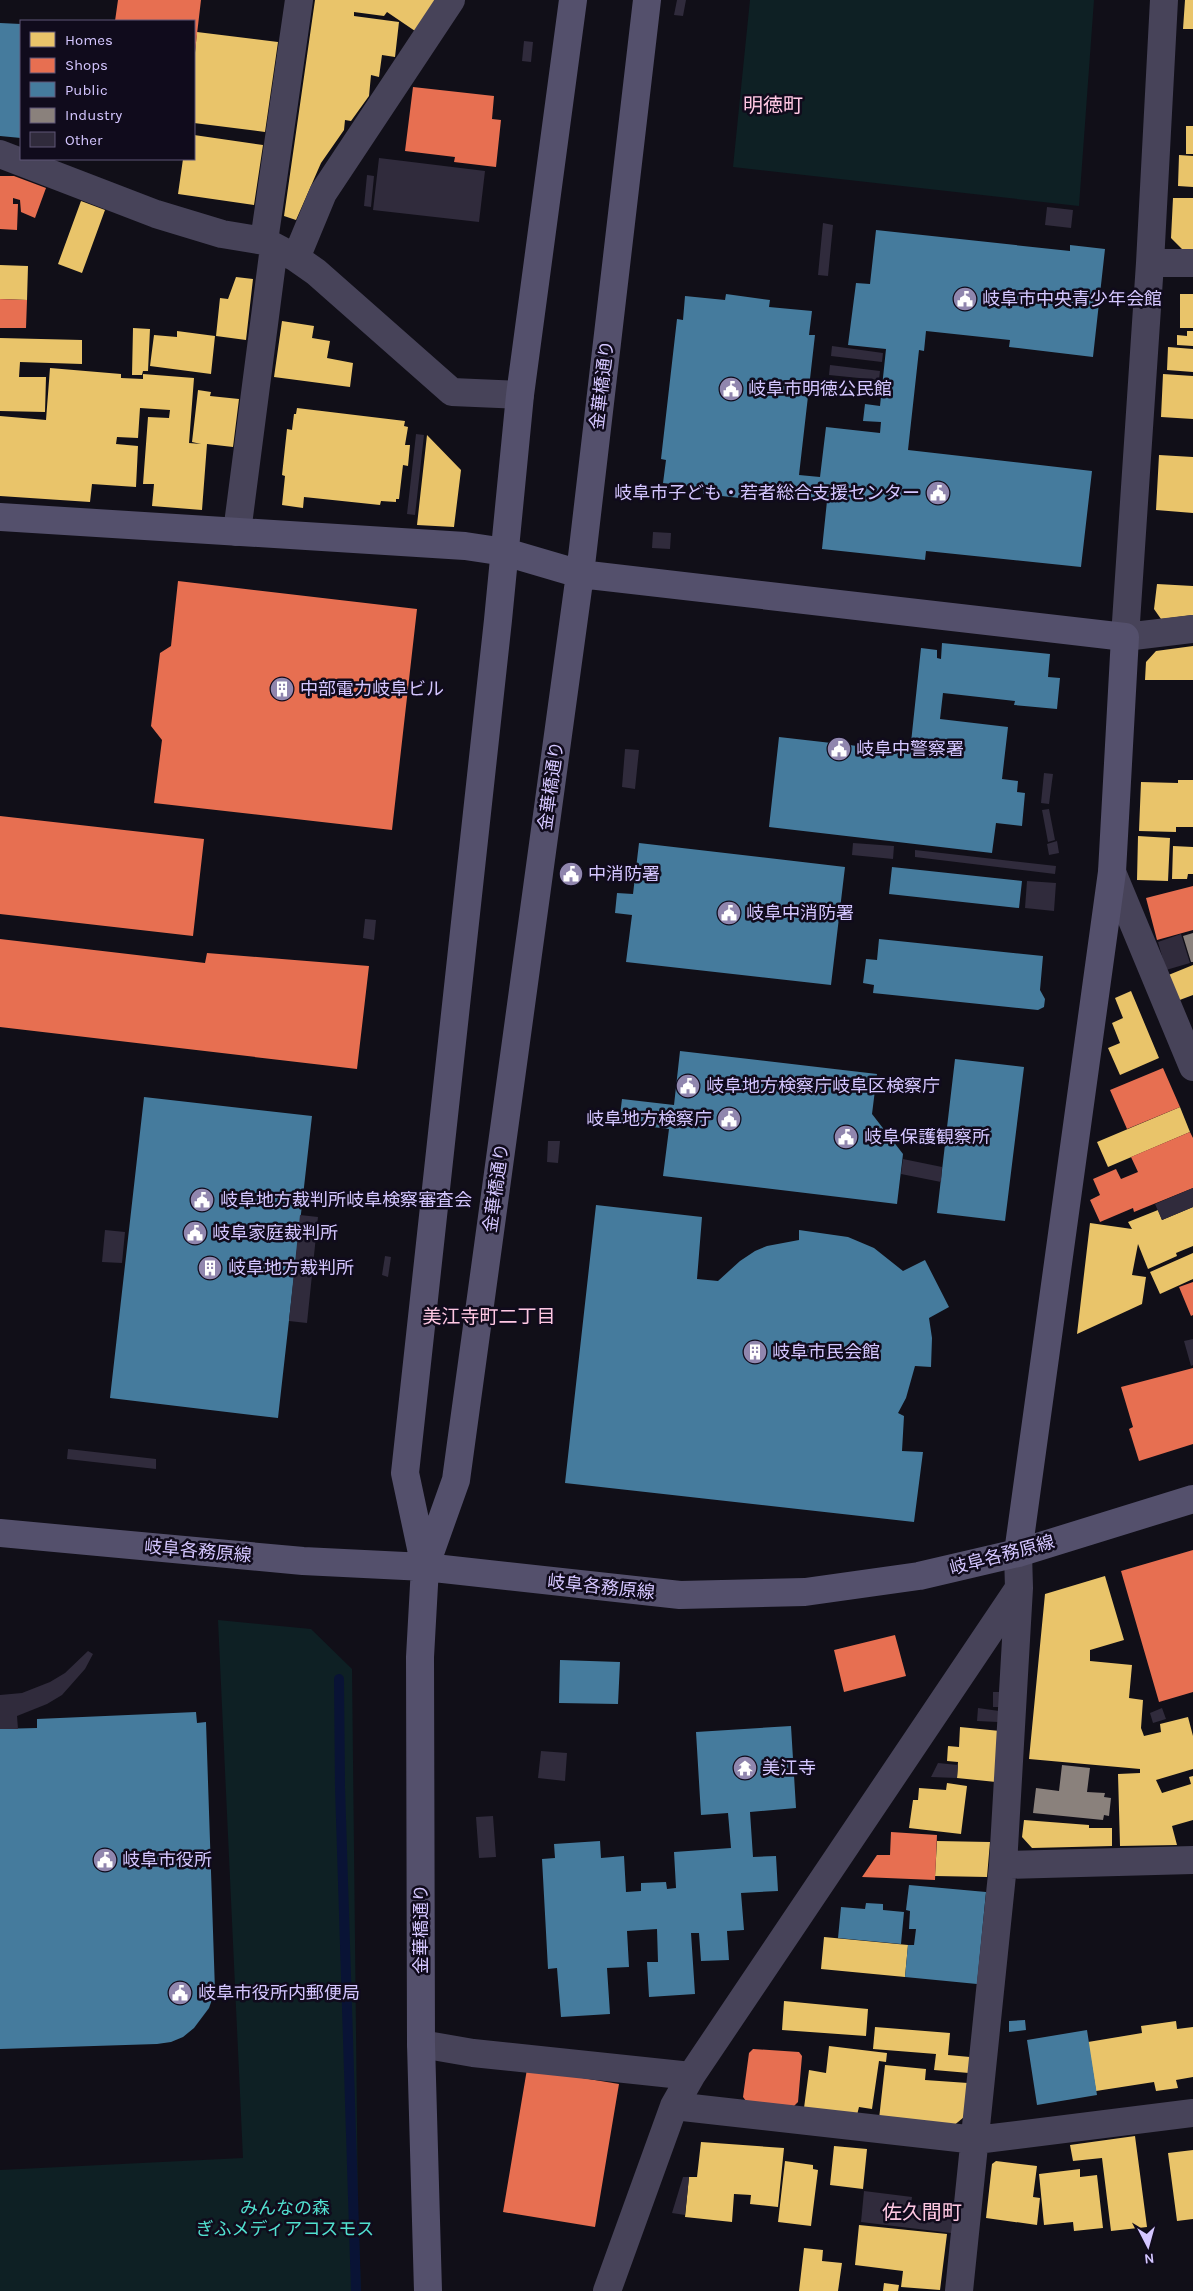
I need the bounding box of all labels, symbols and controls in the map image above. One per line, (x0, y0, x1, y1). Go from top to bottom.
legend (20, 20, 195, 160)
text: Homes (65, 31, 113, 49)
text: Shops (65, 56, 108, 74)
text: Public (65, 81, 108, 99)
district label: 明徳町 (743, 94, 803, 117)
text: Industry (65, 106, 122, 124)
text: Other (65, 131, 103, 149)
public building icon: 岐阜市中央青少年会館 (952, 286, 978, 312)
place label: 岐阜市中央青少年会館 (982, 288, 1162, 310)
street label: 金華橋通り (586, 339, 618, 431)
public building icon: 岐阜市明徳公民館 (718, 376, 744, 402)
place label: 岐阜市明徳公民館 (748, 378, 892, 400)
public building icon: 岐阜市子ども・若者総合支援センター (925, 480, 951, 506)
place label: 岐阜市子ども・若者総合支援センター (614, 482, 920, 504)
building icon: 中部電力岐阜ビル (269, 676, 295, 702)
place label: 中部電力岐阜ビル (300, 678, 444, 700)
public building icon: 岐阜中警察署 (826, 736, 852, 762)
place label: 岐阜中警察署 (856, 738, 964, 760)
street label: 金華橋通り (534, 740, 568, 832)
public building icon: 中消防署 (558, 861, 584, 887)
place label: 中消防署 (588, 863, 660, 885)
public building icon: 岐阜中消防署 (716, 900, 742, 926)
place label: 岐阜中消防署 (746, 902, 854, 924)
public building icon: 岐阜地方検察庁岐阜区検察庁 (675, 1073, 701, 1099)
place label: 岐阜地方検察庁岐阜区検察庁 (706, 1075, 940, 1097)
public building icon: 岐阜地方検察庁 (716, 1106, 742, 1132)
place label: 岐阜地方検察庁 (586, 1108, 712, 1130)
public building icon: 岐阜保護観察所 (833, 1124, 859, 1150)
place label: 岐阜保護観察所 (864, 1126, 990, 1148)
street label: 金華橋通り (479, 1142, 513, 1234)
public building icon: 岐阜地方裁判所岐阜検察審査会 (189, 1187, 215, 1213)
place label: 岐阜地方裁判所岐阜検察審査会 (220, 1189, 472, 1211)
public building icon: 岐阜家庭裁判所 (182, 1220, 208, 1246)
place label: 岐阜家庭裁判所 (212, 1222, 338, 1244)
building icon: 岐阜地方裁判所 (197, 1255, 223, 1281)
place label: 岐阜地方裁判所 (228, 1257, 354, 1279)
district label: 美江寺町二丁目 (422, 1306, 556, 1328)
building icon: 岐阜市民会館 (742, 1339, 768, 1365)
place label: 岐阜市民会館 (772, 1341, 880, 1363)
street label: 岐阜各務原線 (947, 1530, 1057, 1580)
street label: 岐阜各務原線 (143, 1535, 253, 1567)
street label: 岐阜各務原線 (546, 1570, 656, 1604)
temple icon: 美江寺 (732, 1755, 758, 1781)
place label: 美江寺 (762, 1757, 816, 1779)
public building icon: 岐阜市役所 (92, 1847, 118, 1873)
place label: 岐阜市役所 (122, 1849, 212, 1871)
street label: 金華橋通り (410, 1884, 432, 1974)
public building icon: 岐阜市役所内郵便局 (167, 1980, 193, 2006)
place label: 岐阜市役所内郵便局 (198, 1982, 360, 2004)
park label: みんなの森 ぎふメディアコスモス (196, 2197, 374, 2240)
district label: 佐久間町 (882, 2201, 962, 2224)
north arrow (1123, 2221, 1173, 2271)
text: N (1143, 2249, 1155, 2267)

